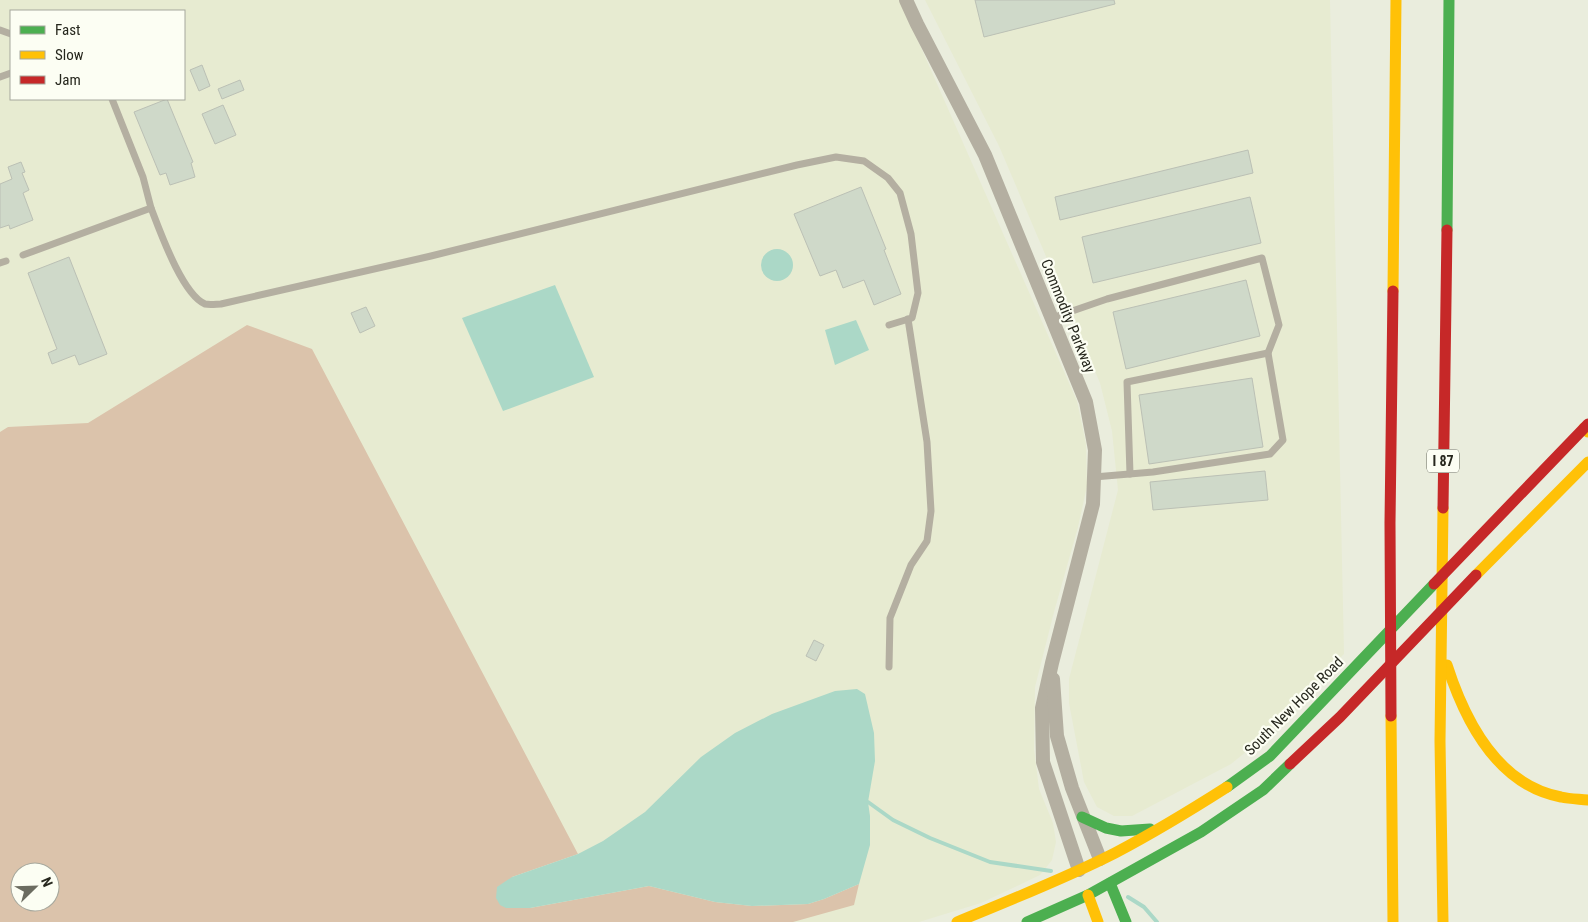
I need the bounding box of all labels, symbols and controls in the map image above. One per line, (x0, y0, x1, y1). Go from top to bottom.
legend (10, 10, 185, 100)
text: Fast (55, 21, 80, 39)
text: Slow (55, 46, 84, 64)
text: Jam (55, 71, 81, 89)
street label: Commodity Parkway (1037, 257, 1099, 375)
road number: I 87 (1427, 450, 1459, 472)
street label: South New Hope Road (1241, 653, 1347, 759)
north arrow (10, 862, 60, 912)
text: N (38, 875, 56, 889)

